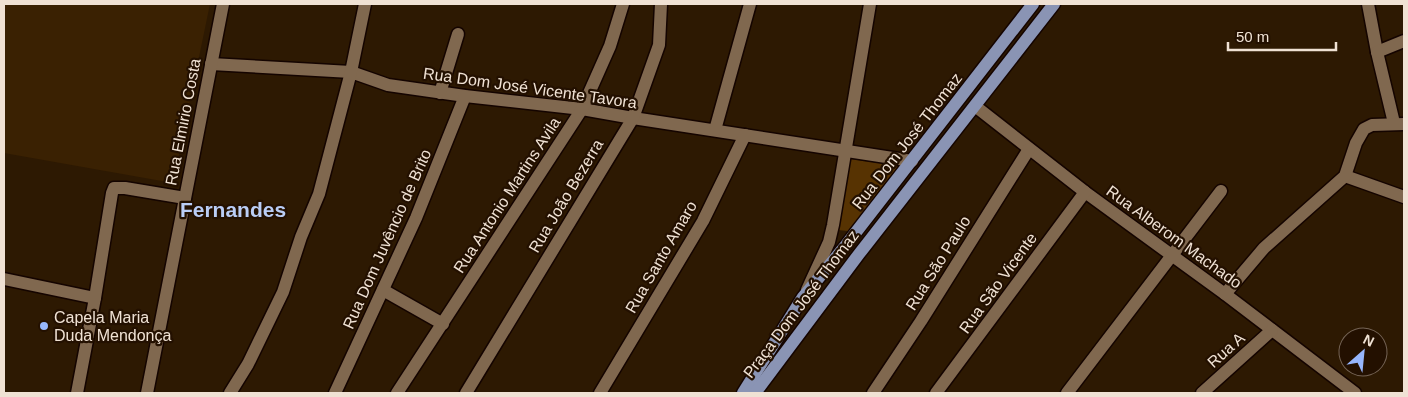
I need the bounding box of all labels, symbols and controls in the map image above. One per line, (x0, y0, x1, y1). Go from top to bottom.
scale bar (1228, 20, 1336, 52)
text: 50 m (1236, 28, 1269, 45)
street label: Rua Elmirio Costa (162, 57, 204, 187)
street label: Rua Dom José Vicente Tavora (422, 65, 638, 111)
street label: Rua Dom José Thomaz (849, 70, 965, 212)
street label: Rua Antonio Martins Avila (450, 114, 564, 276)
street label: Rua João Bezerra (526, 136, 607, 256)
street label: Rua Dom Juvêncio de Brito (340, 146, 434, 331)
street label: Rua Alberom Machado (1103, 182, 1245, 292)
district label: Fernandes (180, 198, 286, 221)
street label: Rua Santo Amaro (622, 198, 700, 316)
street label: Rua São Paulo (902, 213, 974, 313)
street label: Praça Dom José Thomaz (740, 227, 862, 381)
street label: Rua São Vicente (956, 229, 1040, 336)
place label: Capela Maria Duda Mendonça (54, 309, 172, 344)
marker: Capela Maria Duda Mendonça (38, 320, 50, 332)
north arrow (1338, 327, 1388, 377)
street label: Rua A (1204, 329, 1248, 371)
text: N (1361, 331, 1377, 350)

